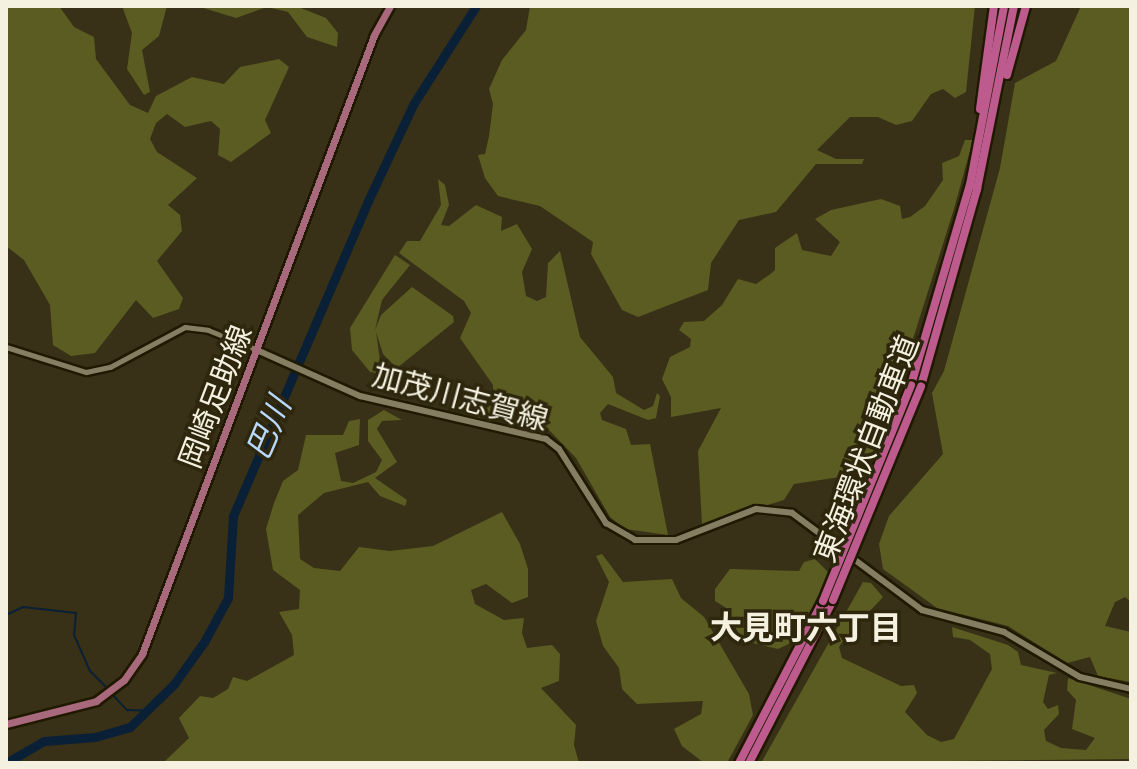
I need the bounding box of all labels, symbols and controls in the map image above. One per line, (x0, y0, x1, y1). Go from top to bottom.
street label: 岡崎足助線 (172, 321, 260, 473)
street label: 東海環状自動車道 (807, 331, 927, 567)
street label: 加茂川志賀線 (368, 357, 552, 439)
water label: 巴川 (240, 392, 300, 466)
district label: 大見町六丁目 (710, 610, 902, 648)

